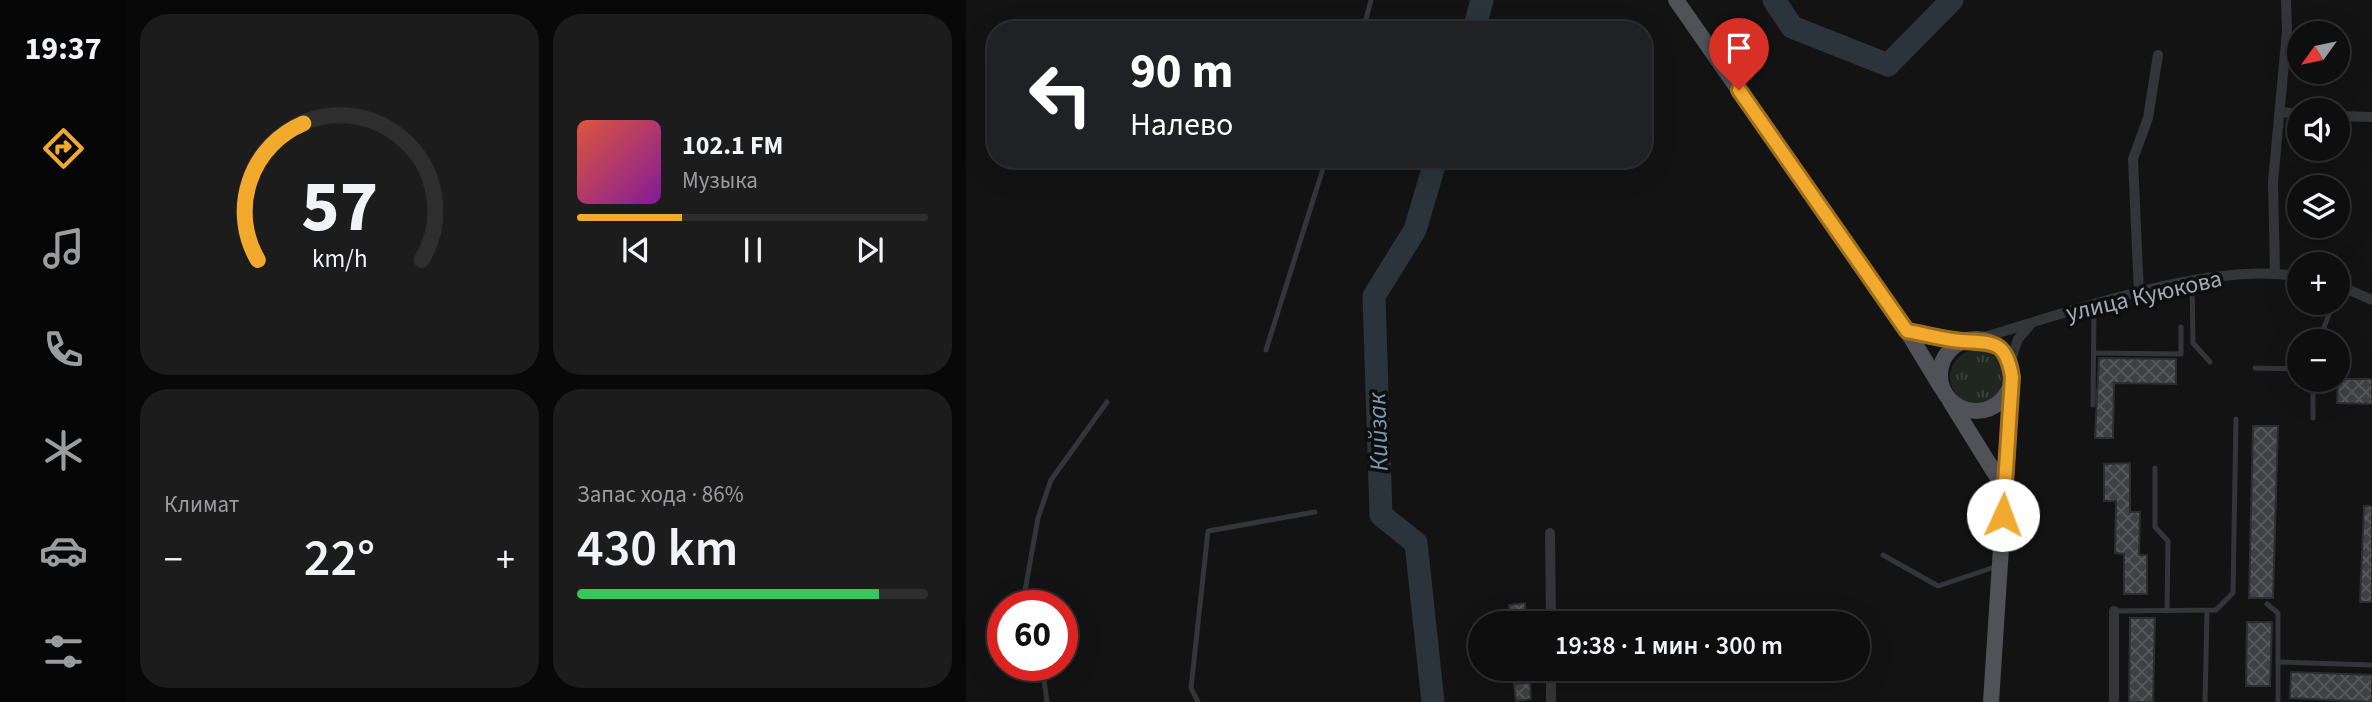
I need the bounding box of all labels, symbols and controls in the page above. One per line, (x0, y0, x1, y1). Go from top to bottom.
pin (1709, 18, 1769, 90)
north arrow (2287, 21, 2350, 84)
map controls (2287, 21, 2350, 392)
text: 19:37 (24, 26, 102, 72)
icon: arrive (1720, 29, 1758, 67)
text: 90 m (1130, 37, 1234, 107)
icon: left (1015, 49, 1106, 140)
button: sound (2287, 98, 2350, 161)
text: Налево (1130, 102, 1233, 148)
icon: directions (39, 124, 88, 173)
text: 102.1 FM (682, 127, 783, 164)
text: 57 (301, 156, 378, 260)
text: Музыка (682, 164, 758, 197)
button: layers (2287, 175, 2350, 238)
icon: music (39, 224, 88, 273)
icon: previous (617, 231, 655, 269)
icon: pause (734, 231, 772, 269)
icon: next (851, 231, 889, 269)
text: km/h (312, 241, 367, 277)
button: + (2287, 252, 2350, 315)
street label: улица Куюкова (2063, 261, 2225, 331)
icon: phone (39, 325, 88, 374)
button: − (2287, 329, 2350, 392)
water label: Кийзак (1358, 391, 1398, 472)
icon: climate (39, 426, 88, 475)
text: Запас хода · 86% (577, 478, 744, 511)
position arrow (1966, 478, 2040, 552)
text: Климат (164, 488, 239, 521)
text: 430 km (577, 512, 738, 586)
text: 22° (304, 522, 375, 596)
icon: car (39, 526, 88, 575)
text: − (164, 533, 183, 587)
text: + (496, 533, 515, 587)
speed limit sign: 60 (987, 590, 1078, 681)
icon: filters (39, 627, 88, 676)
text: 19:38 · 1 мин · 300 m (1555, 627, 1783, 664)

